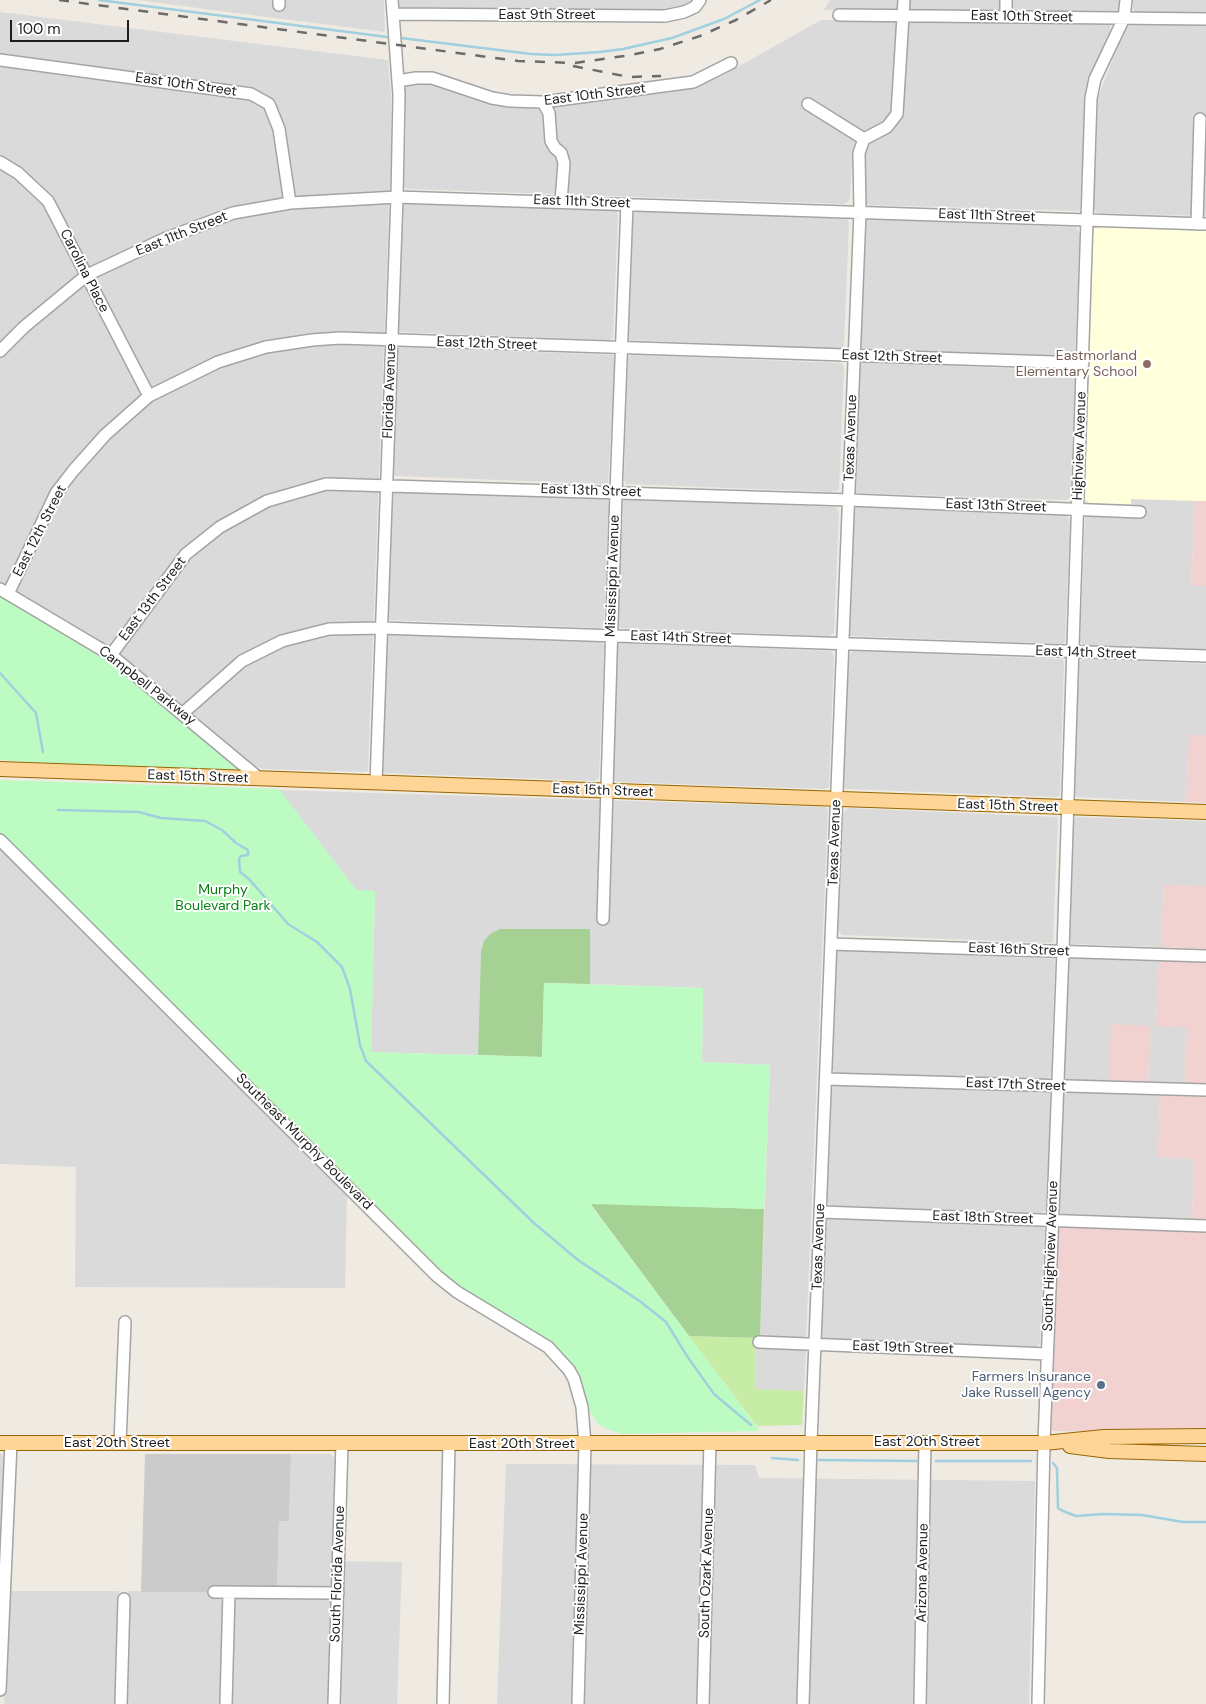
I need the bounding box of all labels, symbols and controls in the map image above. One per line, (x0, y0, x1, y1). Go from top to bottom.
street label: East 9th Street (498, 7, 596, 23)
street label: East 10th Street (971, 8, 1073, 26)
scale bar (12, 10, 131, 42)
text: 100 m (18, 19, 61, 39)
street label: East 10th Street (134, 70, 238, 100)
street label: East 10th Street (543, 80, 647, 110)
street label: East 11th Street (533, 192, 631, 212)
street label: East 11th Street (938, 206, 1036, 226)
street label: East 11th Street (134, 208, 230, 260)
street label: Carolina Place (56, 226, 112, 316)
street label: East 12th Street (436, 334, 538, 354)
street label: Florida Avenue (380, 343, 400, 439)
street label: East 12th Street (841, 347, 943, 367)
place label: Eastmorland Elementary School (1016, 348, 1137, 381)
marker: Eastmorland Elementary School (1141, 358, 1153, 370)
street label: Highview Avenue (1070, 391, 1090, 501)
street label: Texas Avenue (841, 394, 861, 482)
street label: East 13th Street (540, 481, 642, 501)
street label: East 12th Street (10, 482, 70, 580)
street label: East 13th Street (945, 496, 1047, 516)
street label: Mississippi Avenue (602, 515, 624, 637)
street label: East 13th Street (116, 554, 190, 644)
street label: East 14th Street (630, 628, 732, 648)
street label: Campbell Parkway (95, 643, 199, 729)
street label: East 14th Street (1035, 643, 1137, 663)
street label: East 15th Street (147, 767, 249, 787)
street label: East 15th Street (552, 781, 654, 801)
street label: East 15th Street (957, 796, 1059, 816)
street label: Texas Avenue (825, 799, 845, 887)
park label: Murphy Boulevard Park (175, 882, 271, 914)
street label: East 16th Street (968, 940, 1070, 960)
street label: Southeast Murphy Boulevard (232, 1070, 376, 1214)
street label: East 17th Street (966, 1075, 1066, 1095)
street label: South Highview Avenue (1040, 1180, 1062, 1332)
street label: Texas Avenue (809, 1203, 829, 1291)
street label: East 18th Street (932, 1208, 1034, 1228)
street label: East 19th Street (852, 1338, 954, 1358)
place label: Farmers Insurance Jake Russell Agency (961, 1369, 1091, 1401)
marker: Farmers Insurance Jake Russell Agency (1095, 1379, 1107, 1391)
street label: East 20th Street (874, 1434, 980, 1450)
street label: East 20th Street (64, 1435, 170, 1451)
street label: East 20th Street (469, 1436, 575, 1452)
street label: South Florida Avenue (327, 1505, 349, 1643)
street label: South Ozark Avenue (696, 1508, 718, 1638)
street label: Mississippi Avenue (571, 1513, 593, 1635)
street label: Arizona Avenue (914, 1523, 932, 1623)

